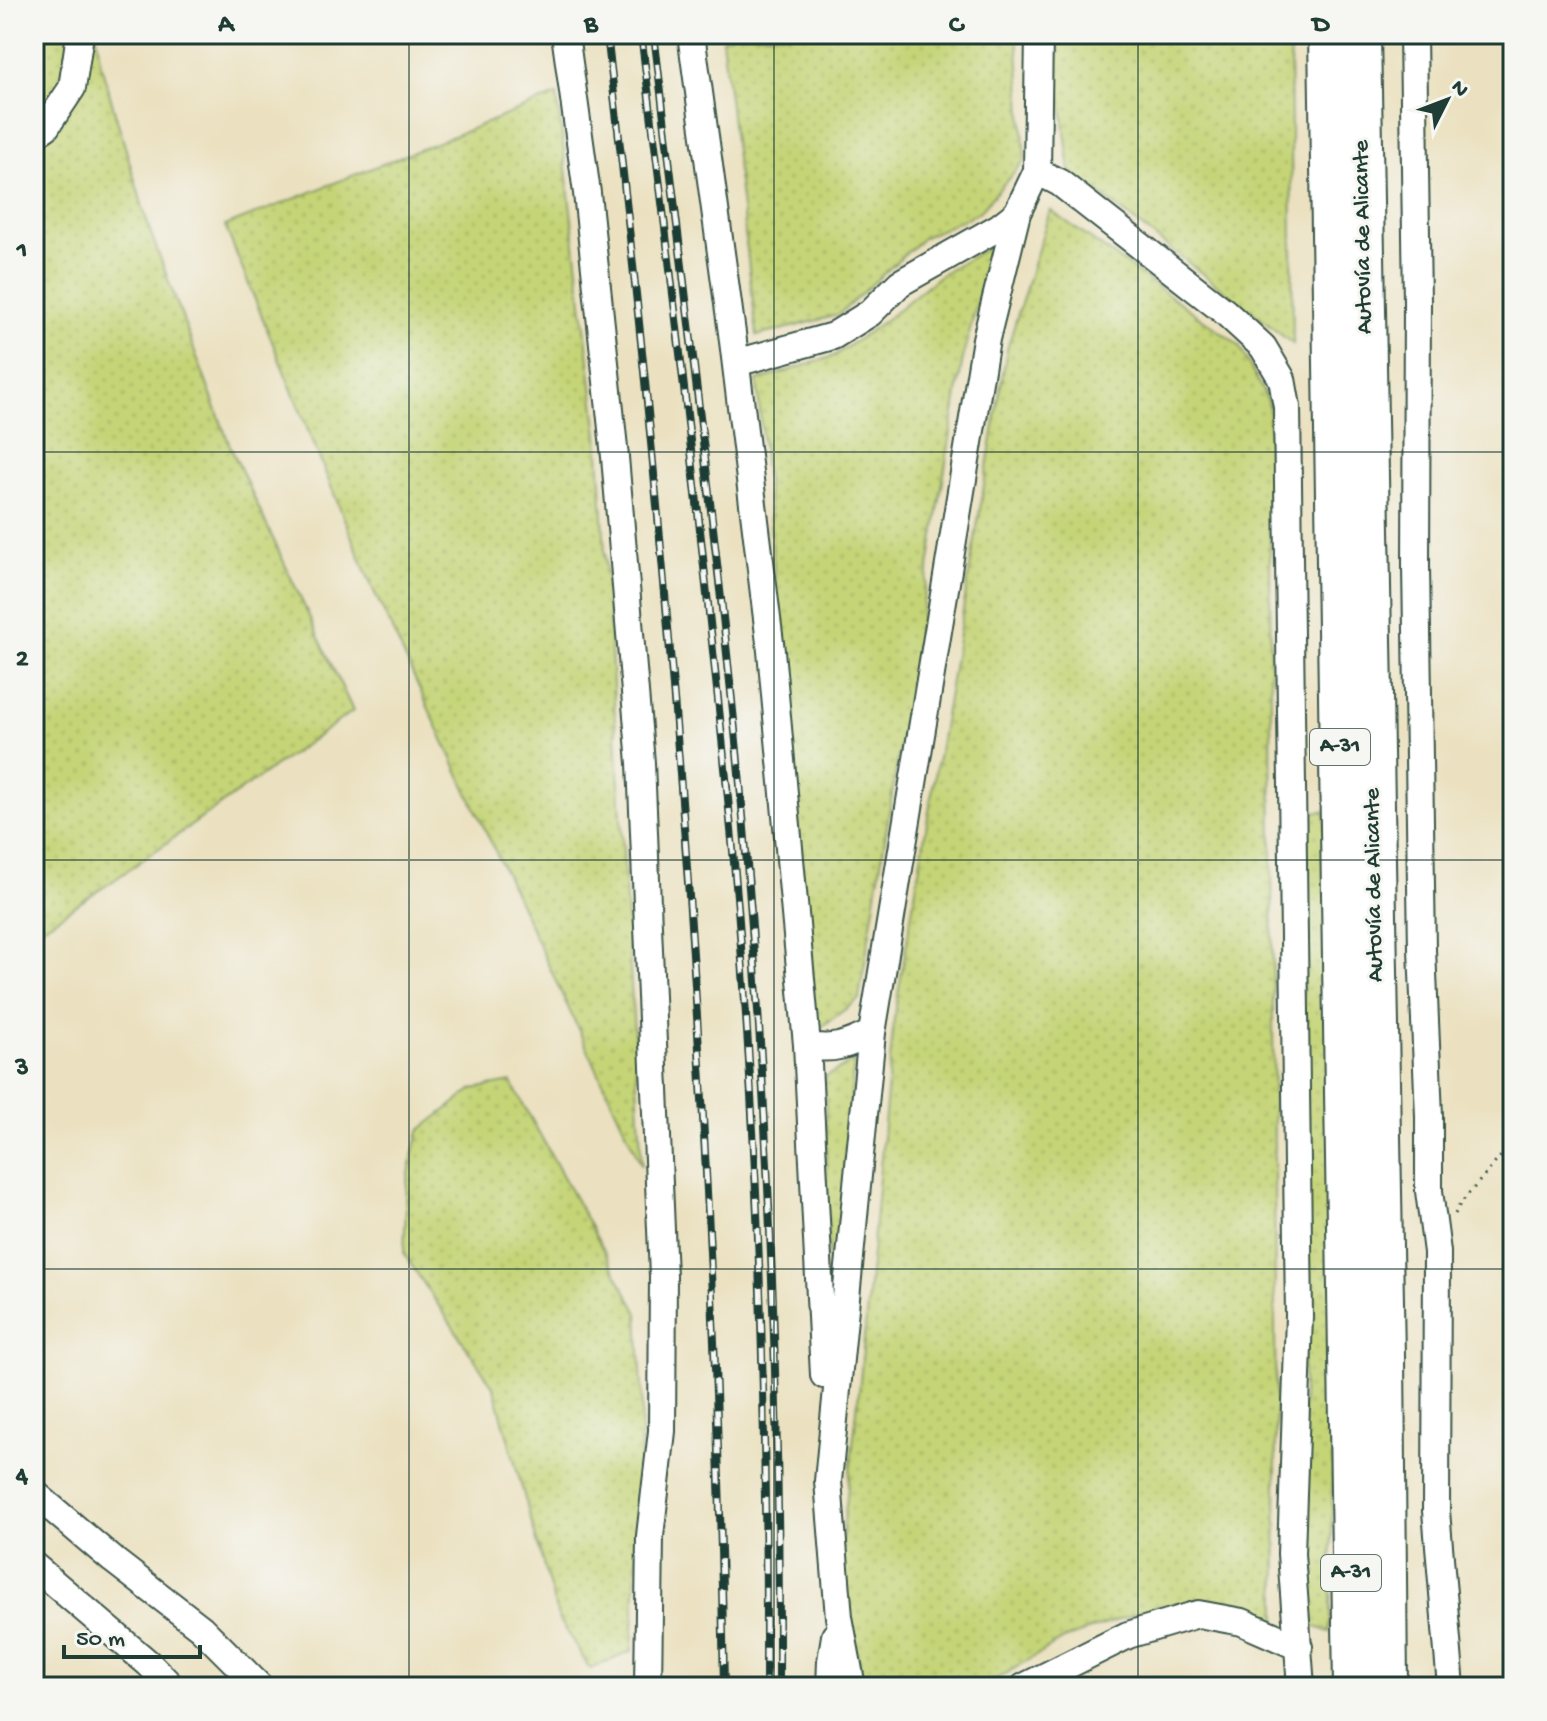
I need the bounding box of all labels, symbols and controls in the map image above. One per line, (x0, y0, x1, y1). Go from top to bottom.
text: A (217, 11, 235, 42)
text: B (583, 11, 599, 42)
text: C (949, 11, 966, 42)
text: D (1311, 11, 1331, 42)
north arrow (1407, 60, 1487, 140)
text: N (1444, 75, 1473, 103)
street label: Autovía de Alicante (1348, 139, 1380, 334)
text: 1 (16, 237, 27, 268)
text: 2 (16, 645, 29, 676)
road number: A-31 (1310, 729, 1370, 765)
street label: Autovía de Alicante (1359, 787, 1391, 982)
text: 3 (14, 1054, 29, 1085)
text: 4 (15, 1462, 29, 1493)
road number: A-31 (1321, 1555, 1381, 1591)
scale bar (64, 1609, 200, 1659)
text: 50 m (76, 1626, 125, 1655)

